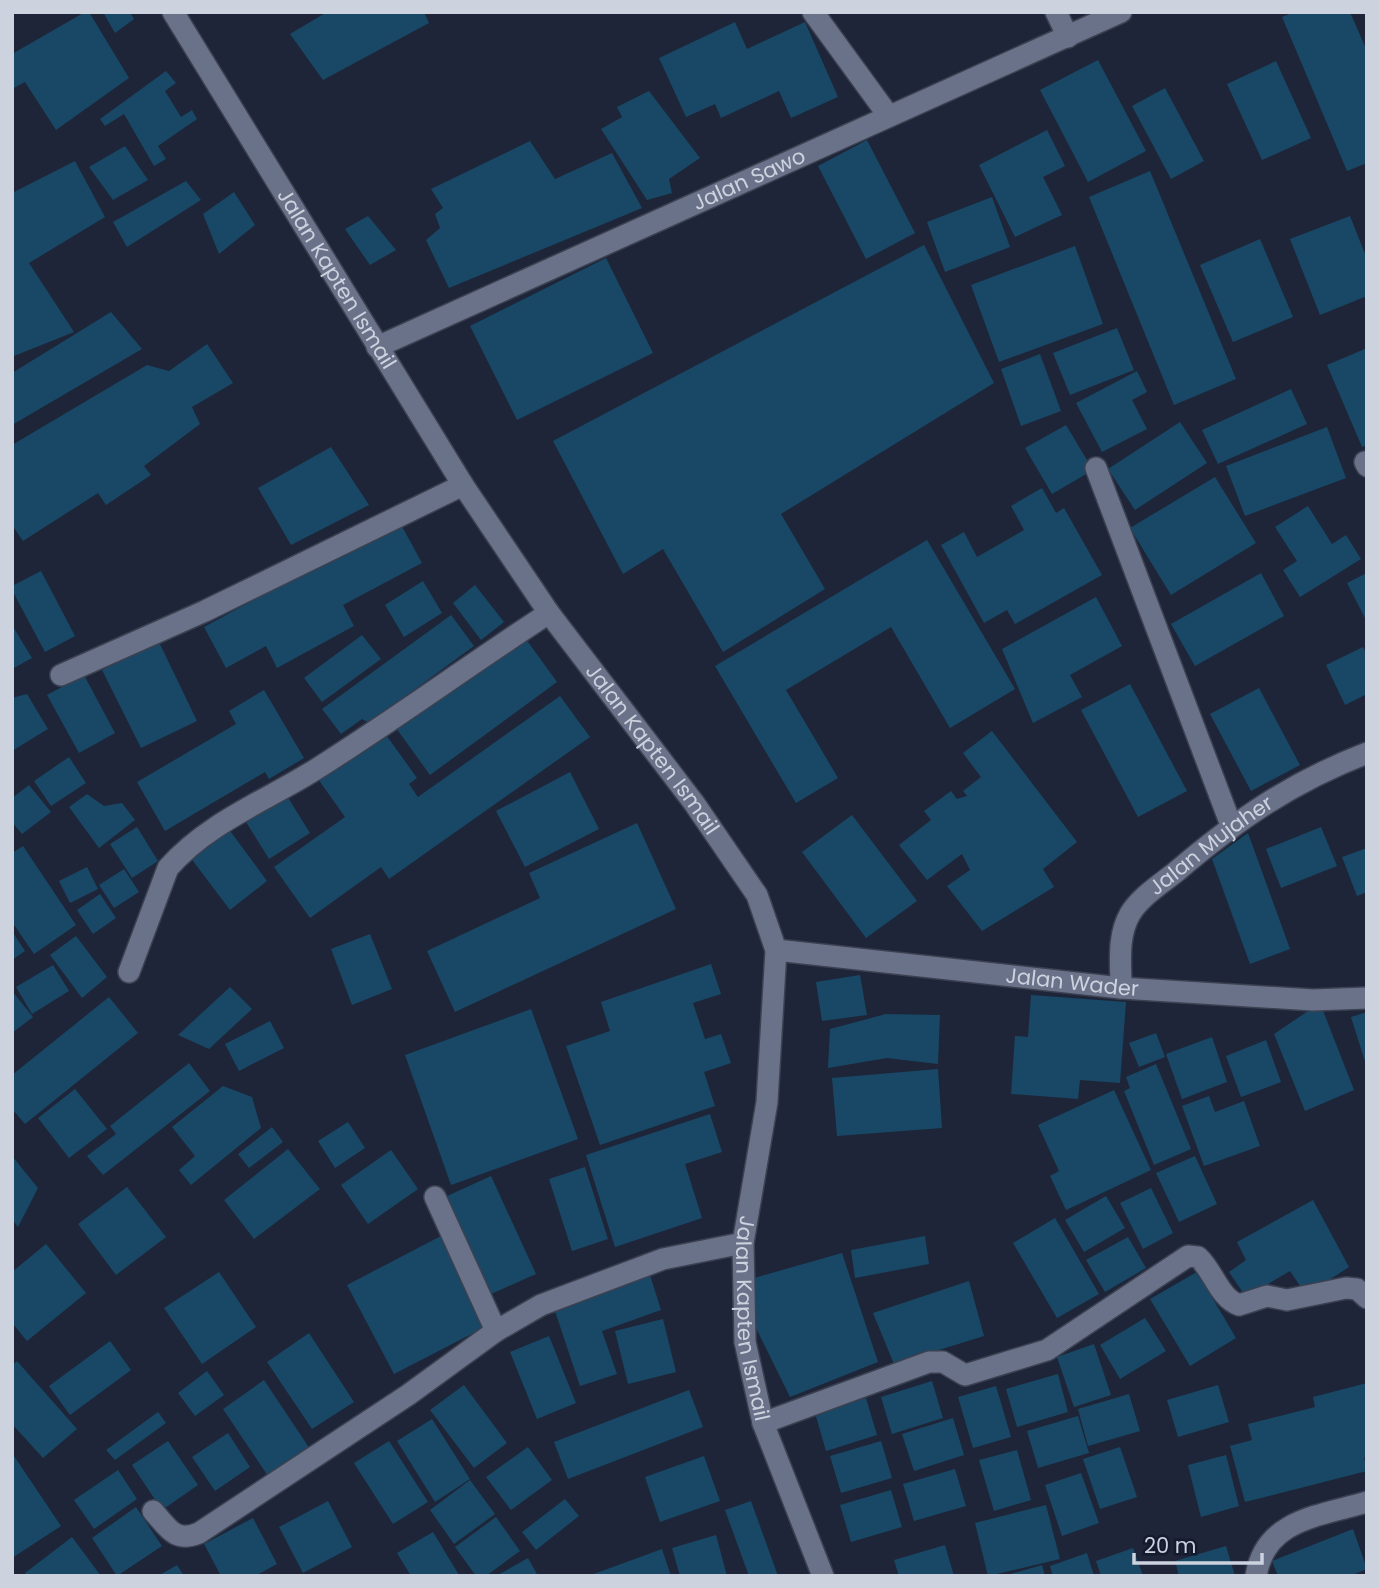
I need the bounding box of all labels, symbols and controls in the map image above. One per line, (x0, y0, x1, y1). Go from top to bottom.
street label: Jalan Sawo (688, 141, 810, 217)
street label: Jalan Kapten Ismail (271, 183, 403, 374)
street label: Jalan Kapten Ismail (579, 658, 726, 840)
street label: Jalan Mujaher (1142, 788, 1278, 902)
street label: Jalan Wader (1004, 960, 1140, 1003)
street label: Jalan Kapten Ismail (729, 1214, 777, 1424)
scale bar (1134, 1522, 1262, 1566)
text: 20 m (1144, 1531, 1197, 1560)

